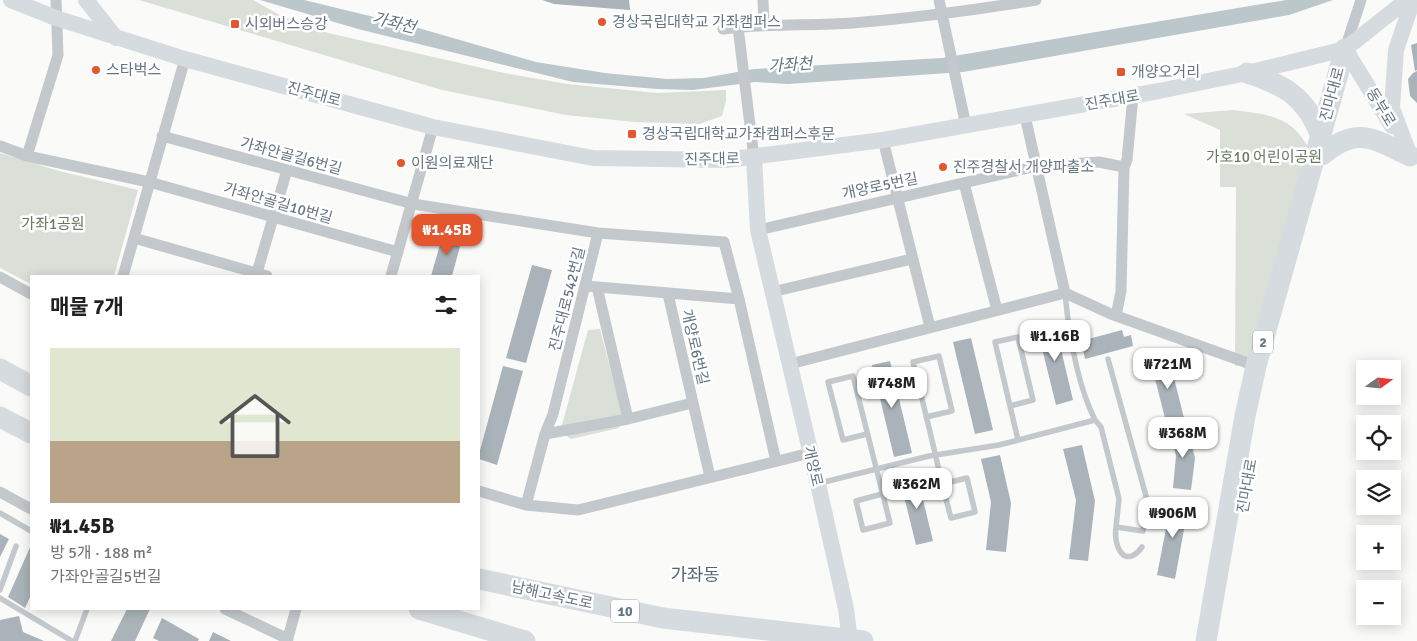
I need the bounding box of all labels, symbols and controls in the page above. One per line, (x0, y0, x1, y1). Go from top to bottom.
water label: 가좌천 (370, 8, 420, 39)
place label: 경상국립대학교 가좌캠퍼스 (612, 13, 781, 31)
place label: 시외버스승강 (245, 15, 328, 33)
marker: 경상국립대학교 가좌캠퍼스 (596, 16, 608, 28)
marker: 시외버스승강 (229, 18, 241, 30)
water label: 가좌천 (767, 53, 815, 77)
place label: 스타벅스 (106, 61, 161, 79)
place label: 개양오거리 (1131, 63, 1200, 81)
marker: 스타벅스 (90, 64, 102, 76)
street label: 진마대로 (1316, 65, 1348, 123)
marker: 개양오거리 (1115, 66, 1127, 78)
street label: 진주대로 (285, 78, 343, 110)
street label: 동부로 (1363, 85, 1399, 129)
street label: 진주대로 (1083, 86, 1141, 114)
place label: 경상국립대학교가좌캠퍼스후문 (642, 125, 835, 143)
marker: 경상국립대학교가좌캠퍼스후문 (626, 128, 638, 140)
street label: 가좌안골길6번길 (238, 134, 344, 178)
park label: 가호10 어린이공원 (1206, 148, 1322, 166)
street label: 진주대로 (684, 150, 740, 168)
place label: 이원의료재단 (411, 154, 494, 172)
marker: 이원의료재단 (395, 157, 407, 169)
place label: 진주경찰서 개양파출소 (953, 158, 1095, 176)
marker: 진주경찰서 개양파출소 (937, 161, 949, 173)
street label: 개양로5번길 (840, 169, 920, 203)
street label: 가좌안골길10번길 (221, 179, 335, 227)
pin: ₩1.45B (406, 214, 488, 256)
park label: 가좌1공원 (21, 215, 85, 233)
text: ₩1.45B (423, 220, 471, 240)
street label: 진주대로542번길 (545, 245, 589, 353)
icon: filters (432, 291, 460, 319)
text: 매물 7개 (50, 294, 124, 320)
street label: 개양로6번길 (678, 307, 712, 387)
pin: ₩1.16B (1014, 320, 1096, 362)
text: ₩1.16B (1031, 326, 1079, 346)
road number: 2 (1253, 331, 1273, 354)
pin: ₩721M (1133, 348, 1203, 390)
text: ₩721M (1144, 354, 1192, 374)
north arrow (1356, 360, 1401, 405)
map controls (1356, 360, 1401, 625)
pin: ₩748M (857, 366, 927, 409)
text: ₩748M (868, 373, 916, 393)
icon: home (210, 381, 300, 471)
button: locate (1356, 415, 1401, 460)
pin: ₩368M (1148, 416, 1218, 459)
text: ₩368M (1159, 423, 1207, 443)
street label: 개양로 (800, 444, 826, 488)
street label: 진마대로 (1233, 457, 1261, 515)
pin: ₩362M (882, 468, 952, 510)
button: layers (1356, 470, 1401, 515)
text: ₩362M (893, 474, 941, 494)
pin: ₩906M (1138, 496, 1208, 539)
text: ₩906M (1149, 503, 1197, 523)
text: ₩1.45B (50, 513, 114, 539)
button: + (1356, 525, 1401, 570)
text: 방 5개 · 188 m² (50, 543, 152, 563)
district label: 가좌동 (670, 564, 720, 586)
text: 가좌안골길5번길 (50, 567, 162, 587)
street label: 남해고속도로 (510, 578, 594, 612)
button: − (1356, 580, 1401, 625)
road number: 10 (611, 600, 639, 622)

